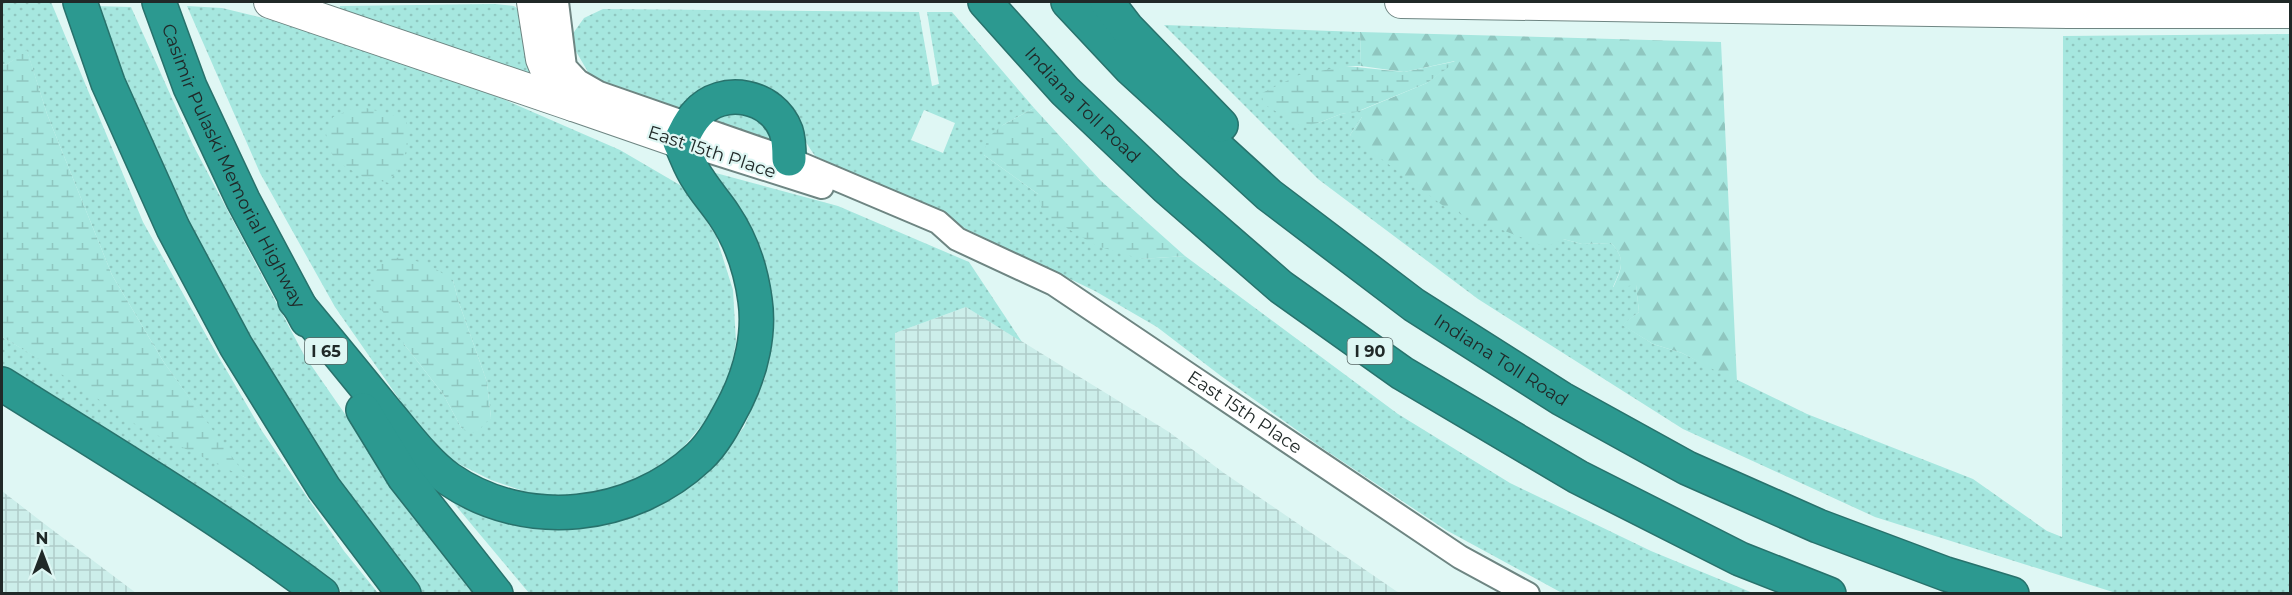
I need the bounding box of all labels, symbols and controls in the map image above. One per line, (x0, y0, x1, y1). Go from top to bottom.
street label: Casimir Pulaski Memorial Highway (157, 21, 310, 312)
street label: Indiana Toll Road (1020, 43, 1145, 168)
street label: East 15th Place (645, 121, 779, 183)
street label: Indiana Toll Road (1430, 309, 1572, 411)
road number: I 65 (305, 338, 347, 364)
road number: I 90 (1348, 338, 1392, 364)
street label: East 15th Place (1183, 366, 1306, 459)
north arrow (12, 523, 72, 583)
text: N (36, 529, 48, 548)

